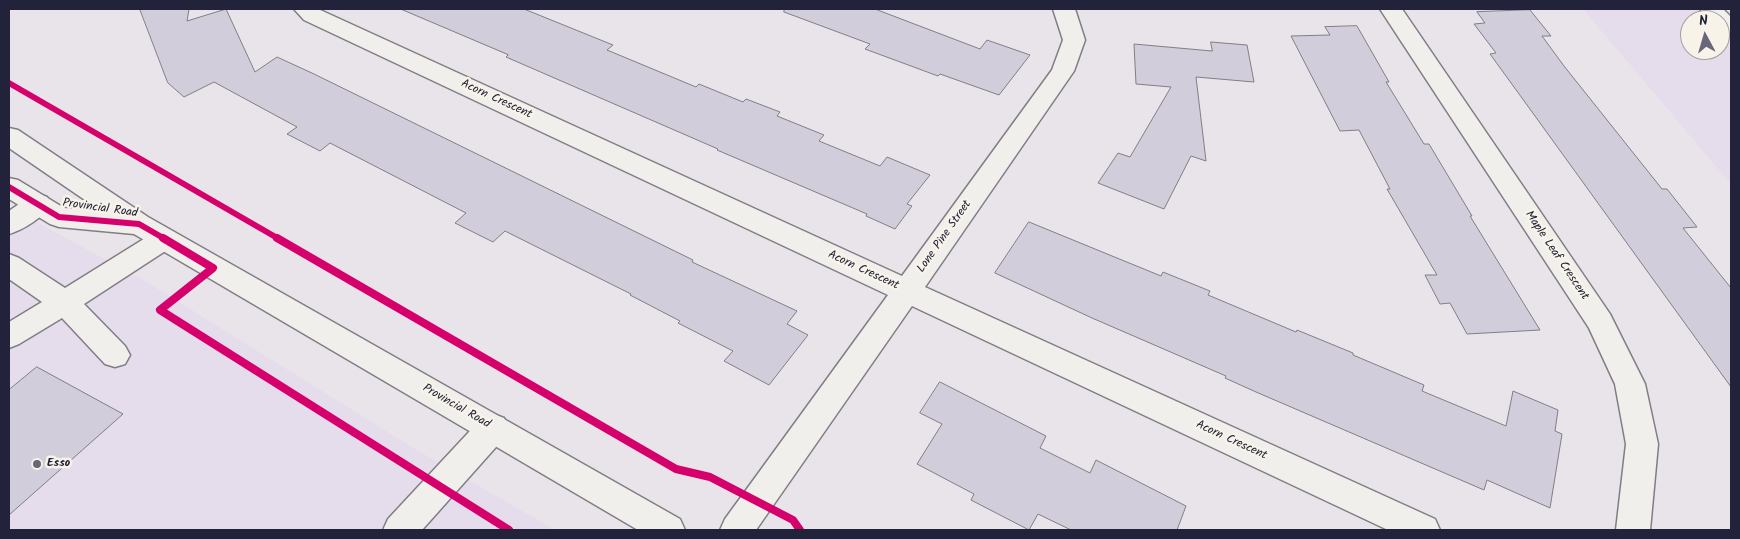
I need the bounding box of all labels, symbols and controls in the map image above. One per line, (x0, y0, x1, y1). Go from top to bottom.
north arrow (1680, 10, 1730, 60)
text: N (1698, 10, 1709, 32)
street label: Acorn Crescent (458, 77, 534, 123)
street label: Provincial Road (61, 197, 139, 221)
street label: Lone Pine Street (915, 198, 975, 276)
street label: Maple Leaf Crescent (1521, 209, 1591, 303)
street label: Acorn Crescent (825, 248, 901, 294)
street label: Provincial Road (420, 382, 492, 432)
street label: Acorn Crescent (1193, 418, 1269, 464)
place label: Esso (47, 457, 70, 471)
marker: Esso (31, 458, 43, 470)

